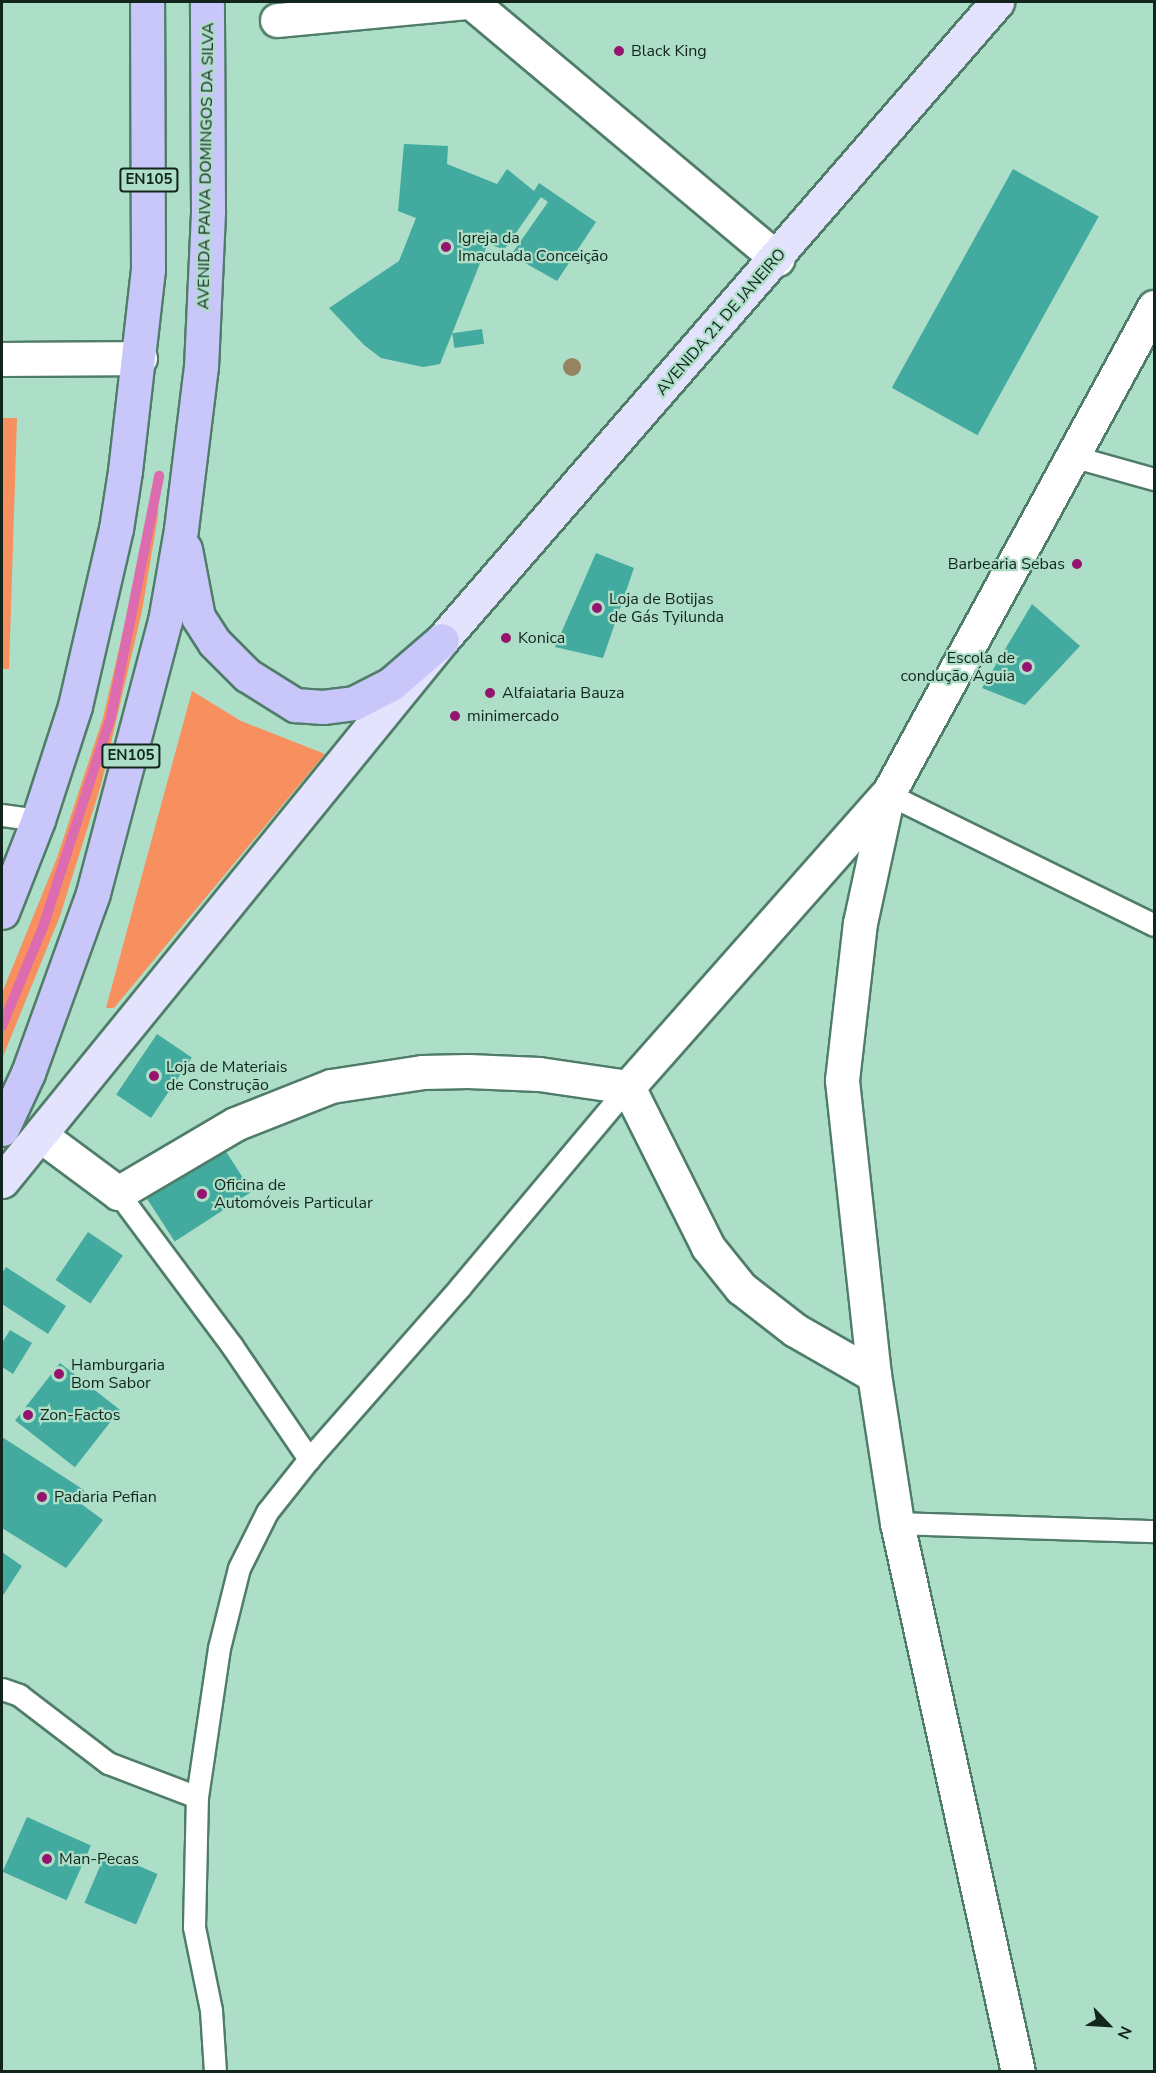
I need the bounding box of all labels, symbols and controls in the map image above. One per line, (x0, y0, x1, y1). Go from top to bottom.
street label: AVENIDA PAIVA DOMINGOS DA SILVA (194, 22, 218, 310)
place label: Black King (631, 41, 707, 61)
marker: Black King (612, 44, 626, 58)
road number: EN105 (119, 168, 179, 192)
place label: Igreja da Imaculada Conceição (458, 228, 608, 266)
marker: Igreja da Imaculada Conceição (439, 240, 453, 254)
street label: AVENIDA 21 DE JANEIRO (652, 245, 790, 399)
place label: Barbearia Sebas (948, 554, 1065, 574)
marker: Barbearia Sebas (1070, 557, 1084, 571)
place label: Loja de Botijas de Gás Tyilunda (609, 589, 724, 627)
marker: Loja de Botijas de Gás Tyilunda (590, 601, 604, 615)
place label: Konica (518, 628, 565, 648)
marker: Konica (499, 631, 513, 645)
place label: Escola de condução Águia (901, 648, 1015, 686)
marker: Escola de condução Águia (1020, 660, 1034, 674)
place label: Alfaiataria Bauza (502, 683, 624, 703)
marker: Alfaiataria Bauza (483, 686, 497, 700)
place label: minimercado (467, 706, 559, 726)
marker: minimercado (448, 709, 462, 723)
road number: EN105 (101, 744, 161, 768)
place label: Loja de Materiais de Construção (166, 1057, 287, 1095)
marker: Loja de Materiais de Construção (147, 1069, 161, 1083)
place label: Oficina de Automóveis Particular (214, 1175, 373, 1213)
marker: Oficina de Automóveis Particular (195, 1187, 209, 1201)
place label: Hamburgaria Bom Sabor (71, 1355, 165, 1393)
marker: Hamburgaria Bom Sabor (52, 1367, 66, 1381)
place label: Zon-Factos (40, 1405, 120, 1425)
marker: Zon-Factos (21, 1408, 35, 1422)
place label: Padaria Pefian (54, 1487, 157, 1507)
marker: Padaria Pefian (35, 1490, 49, 1504)
place label: Man-Pecas (59, 1849, 139, 1869)
marker: Man-Pecas (40, 1852, 54, 1866)
north arrow (1078, 1995, 1138, 2055)
text: N (1112, 2023, 1137, 2043)

